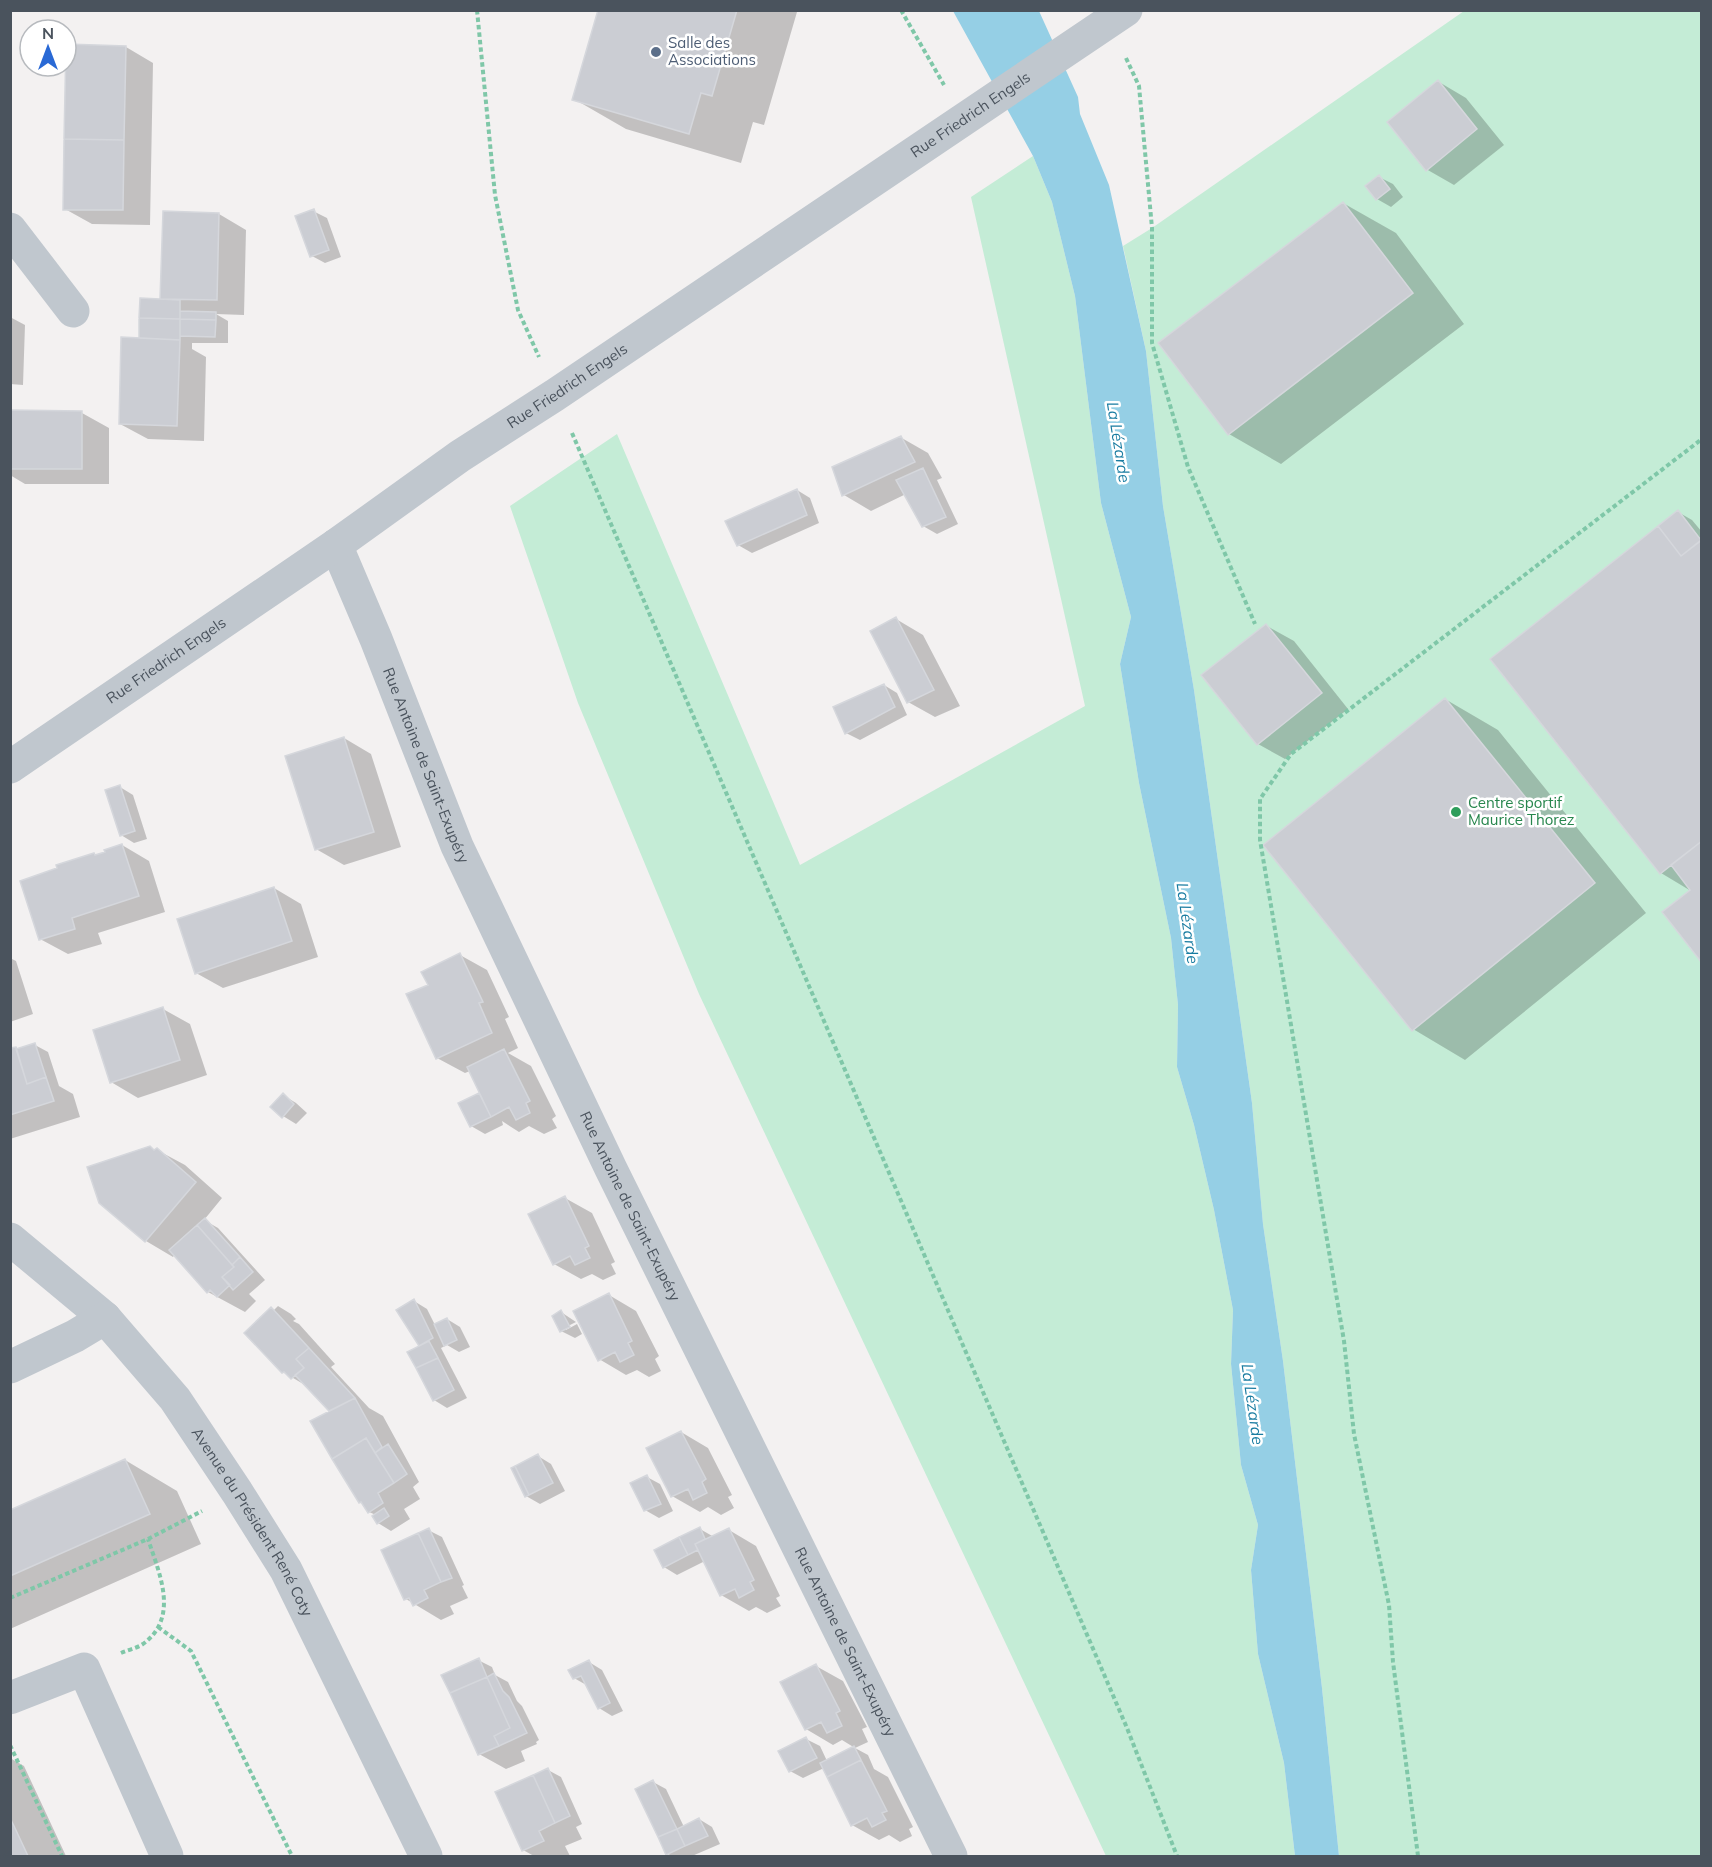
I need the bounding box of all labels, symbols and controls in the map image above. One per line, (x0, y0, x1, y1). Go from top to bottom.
north arrow (18, 18, 78, 78)
text: N (42, 23, 54, 43)
place label: Salle des Associations (668, 33, 756, 69)
marker: Salle des Associations (649, 45, 663, 59)
street label: Rue Friedrich Engels (907, 67, 1034, 162)
street label: Rue Friedrich Engels (503, 339, 631, 432)
water label: La Lézarde (1103, 400, 1135, 484)
street label: Rue Friedrich Engels (102, 613, 229, 708)
street label: Rue Antoine de Saint-Exupéry (379, 664, 474, 866)
place label: Centre sportif Maurice Thorez (1468, 793, 1575, 829)
marker: Centre sportif Maurice Thorez (1449, 805, 1463, 819)
water label: La Lézarde (1172, 881, 1204, 965)
street label: Rue Antoine de Saint-Exupéry (576, 1108, 685, 1304)
water label: La Lézarde (1237, 1362, 1269, 1446)
street label: Avenue du Président René Coty (188, 1424, 317, 1619)
street label: Rue Antoine de Saint-Exupéry (791, 1544, 900, 1740)

